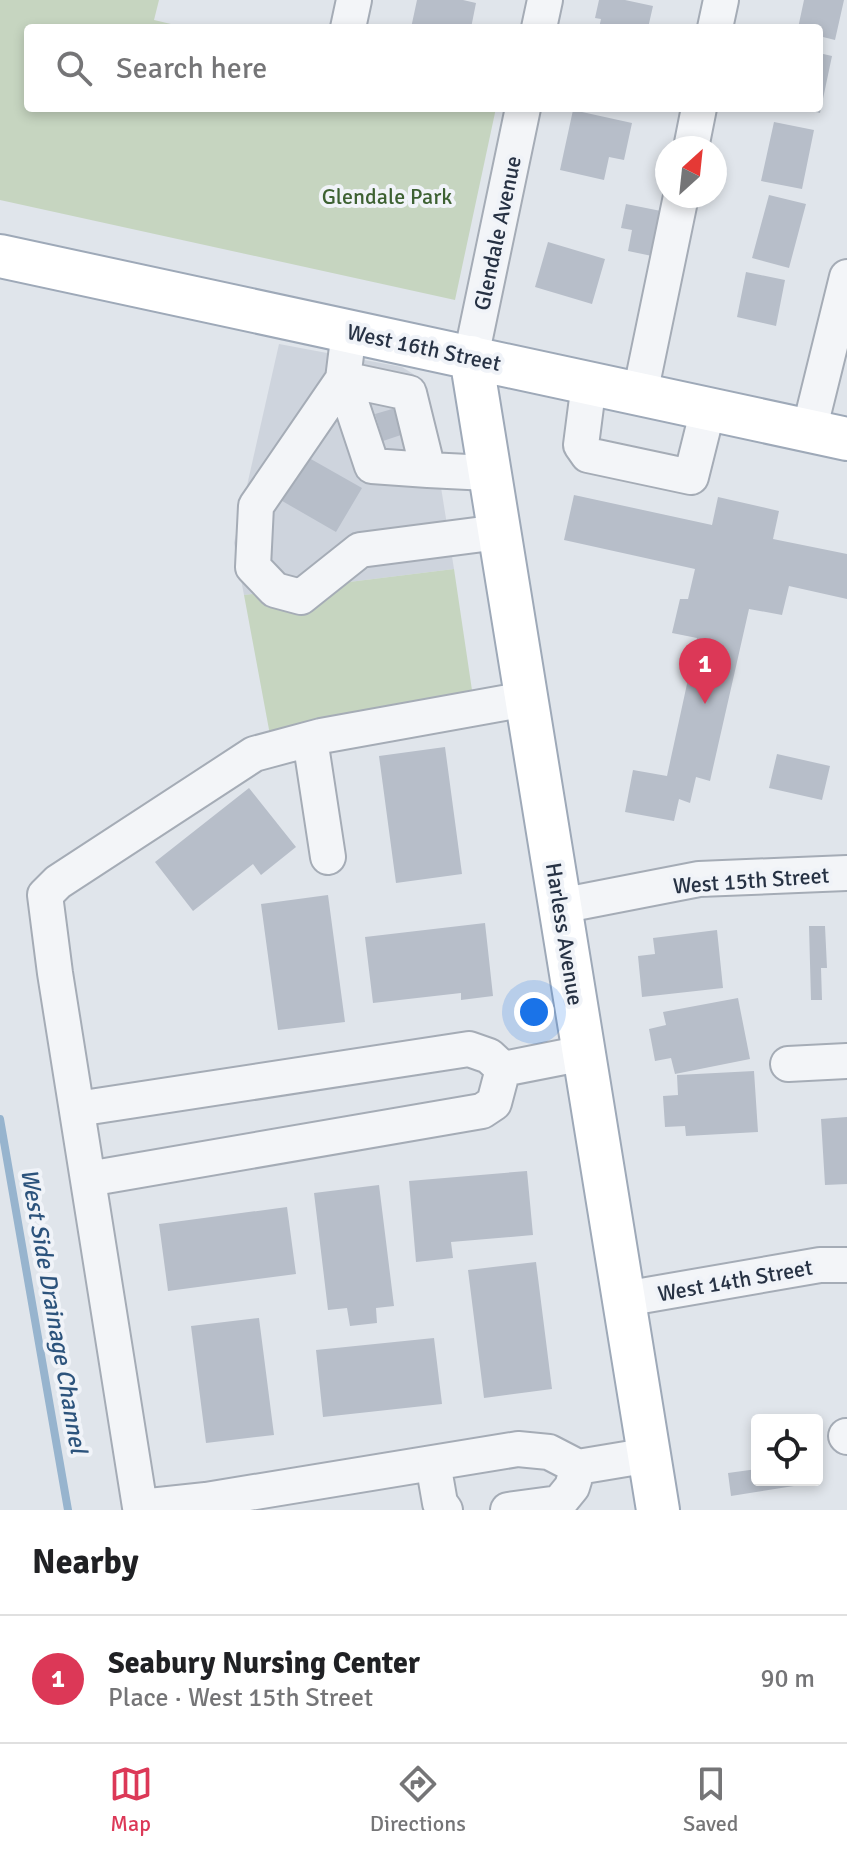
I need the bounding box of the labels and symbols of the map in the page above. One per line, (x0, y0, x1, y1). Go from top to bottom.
north arrow (655, 136, 727, 208)
street label: Glendale Avenue (468, 153, 527, 313)
park label: Glendale Park (322, 183, 452, 210)
street label: West 16th Street (344, 318, 504, 377)
pin: 1 (679, 638, 731, 704)
street label: Harless Avenue (540, 861, 589, 1007)
street label: West 15th Street (672, 862, 830, 899)
your location (514, 992, 554, 1032)
water label: West Side Drainage Channel (14, 1166, 94, 1458)
street label: West 14th Street (656, 1254, 815, 1307)

